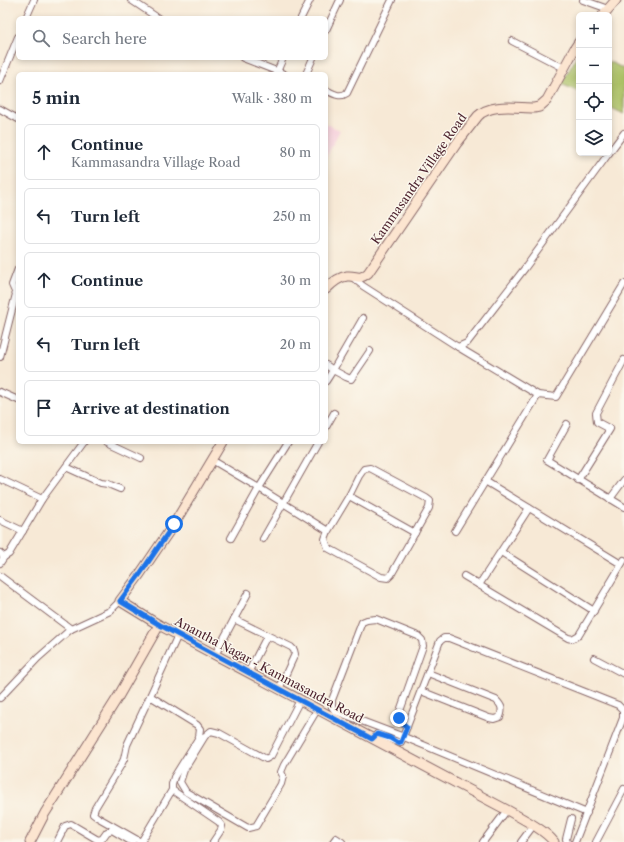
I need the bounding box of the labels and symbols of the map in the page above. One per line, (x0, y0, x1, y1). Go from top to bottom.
street label: Kammasandra Village Road (368, 110, 470, 247)
route start (165, 515, 183, 533)
street label: Anantha Nagar - Kammasandra Road (171, 613, 367, 726)
route end (390, 709, 408, 727)

